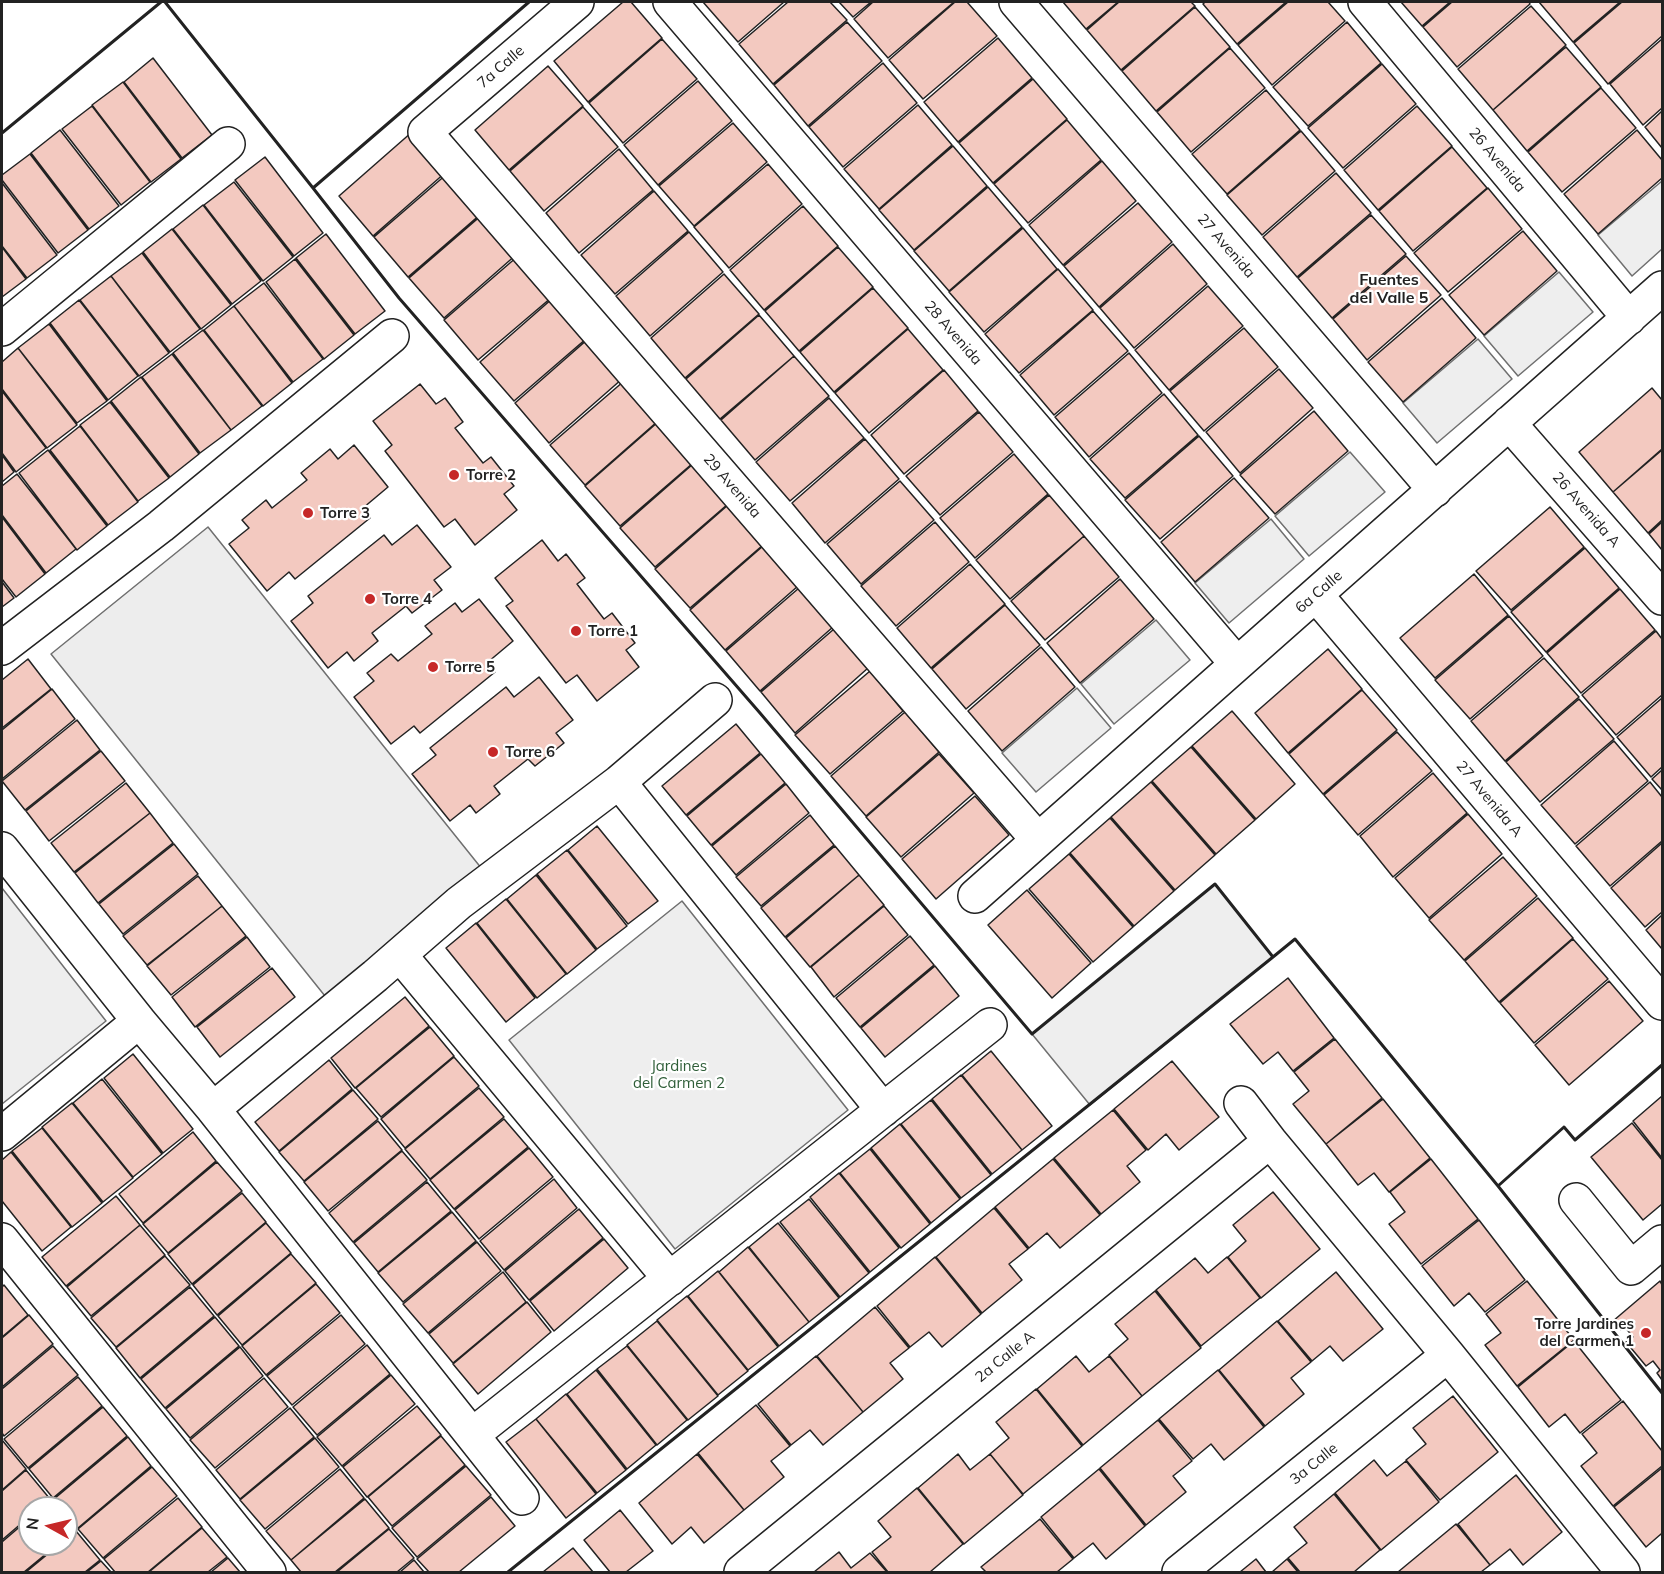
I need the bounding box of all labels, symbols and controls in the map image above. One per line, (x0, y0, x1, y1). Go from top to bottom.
street label: 7a Calle (474, 42, 528, 92)
street label: 26 Avenida (1465, 124, 1529, 196)
street label: 27 Avenida (1193, 210, 1259, 282)
district label: Fuentes del Valle 5 (1350, 270, 1428, 308)
street label: 28 Avenida (920, 297, 986, 369)
street label: 29 Avenida (699, 450, 765, 522)
place label: Torre 2 (466, 466, 516, 484)
marker: Torre 2 (447, 468, 461, 482)
street label: 26 Avenida A (1548, 469, 1624, 551)
place label: Torre 3 (320, 504, 370, 522)
marker: Torre 3 (301, 506, 315, 520)
street label: 6a Calle (1292, 567, 1346, 617)
place label: Torre 4 (382, 590, 432, 608)
marker: Torre 4 (363, 592, 377, 606)
place label: Torre 1 (588, 622, 638, 640)
marker: Torre 1 (569, 624, 583, 638)
place label: Torre 5 (445, 658, 495, 676)
marker: Torre 5 (426, 660, 440, 674)
place label: Torre 6 (505, 743, 555, 761)
marker: Torre 6 (486, 745, 500, 759)
street label: 27 Avenida A (1452, 757, 1526, 841)
park label: Jardines del Carmen 2 (633, 1057, 725, 1092)
place label: Torre Jardines del Carmen 1 (1535, 1315, 1634, 1350)
marker: Torre Jardines del Carmen 1 (1639, 1326, 1653, 1340)
street label: 2a Calle A (972, 1328, 1038, 1386)
street label: 3a Calle (1286, 1439, 1342, 1489)
north arrow (18, 1496, 78, 1556)
text: N (21, 1516, 43, 1531)

